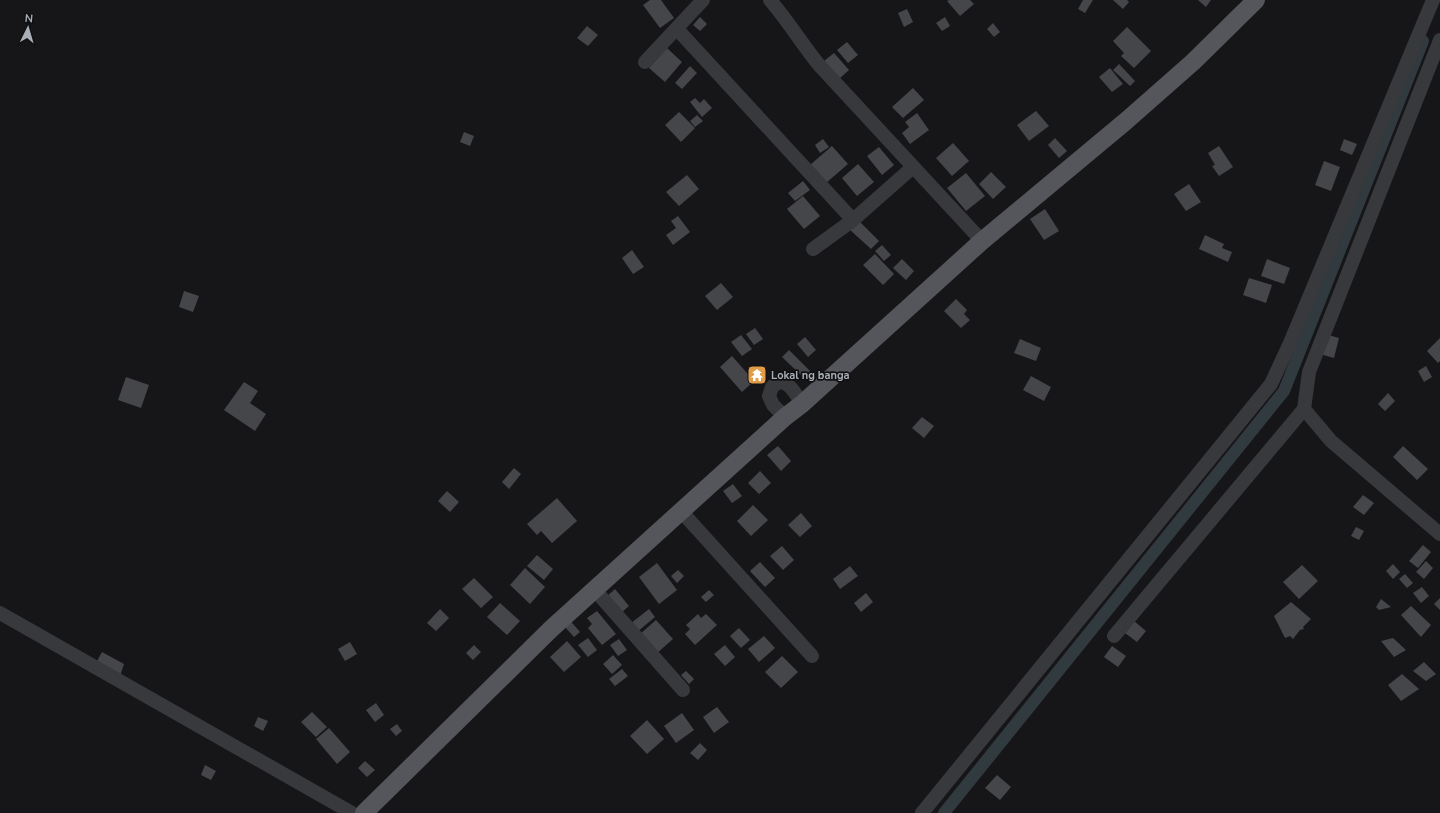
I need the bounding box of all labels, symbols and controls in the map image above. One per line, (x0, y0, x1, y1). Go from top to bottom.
north arrow (8, 8, 48, 48)
text: N (24, 11, 34, 26)
temple icon: Lokal ng banga (746, 364, 768, 386)
place label: Lokal ng banga (771, 368, 850, 383)

